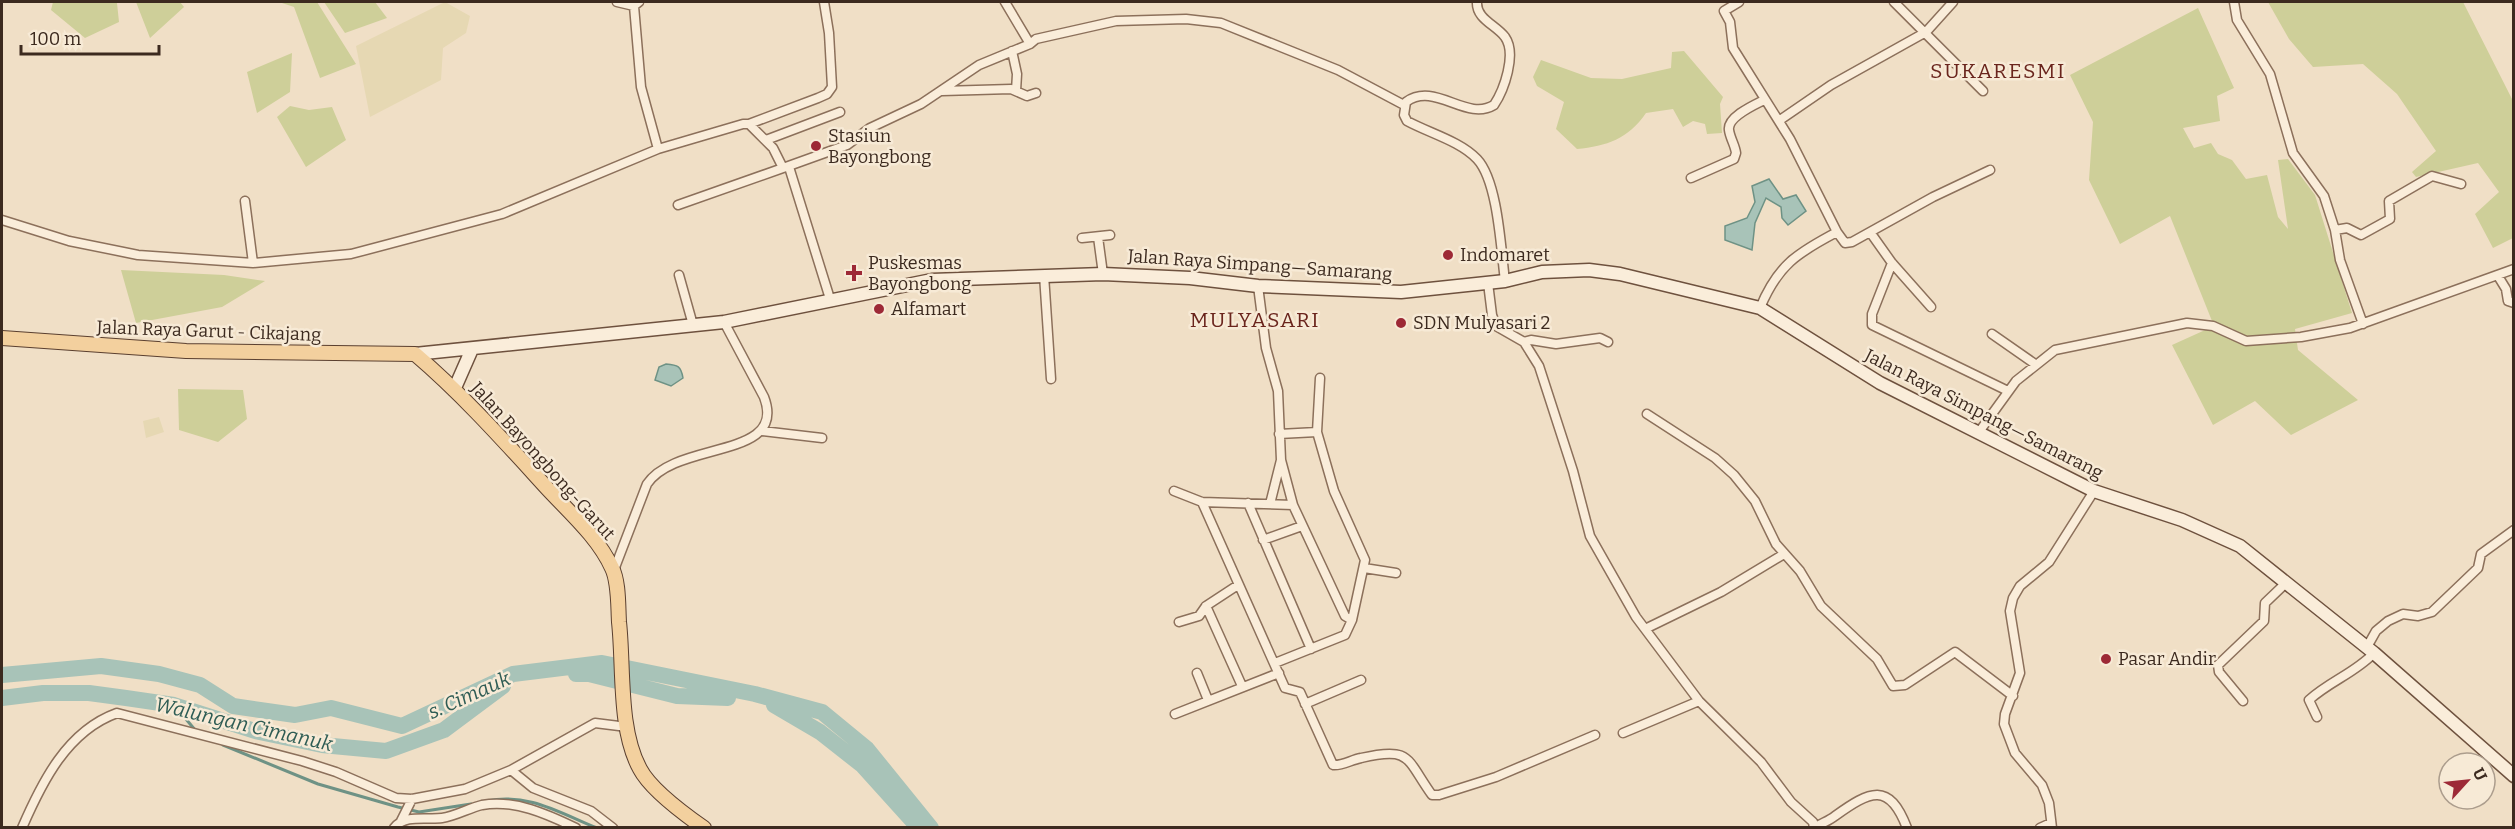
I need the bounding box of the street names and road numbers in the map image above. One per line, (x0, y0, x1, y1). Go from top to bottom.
street label: Jalan Raya Simpang—Samarang (1126, 245, 1393, 285)
street label: Jalan Raya Garut - Cikajang (95, 316, 322, 346)
street label: Jalan Raya Simpang—Samarang (1860, 344, 2107, 484)
street label: Jalan Bayongbong-Garut (465, 377, 620, 545)

